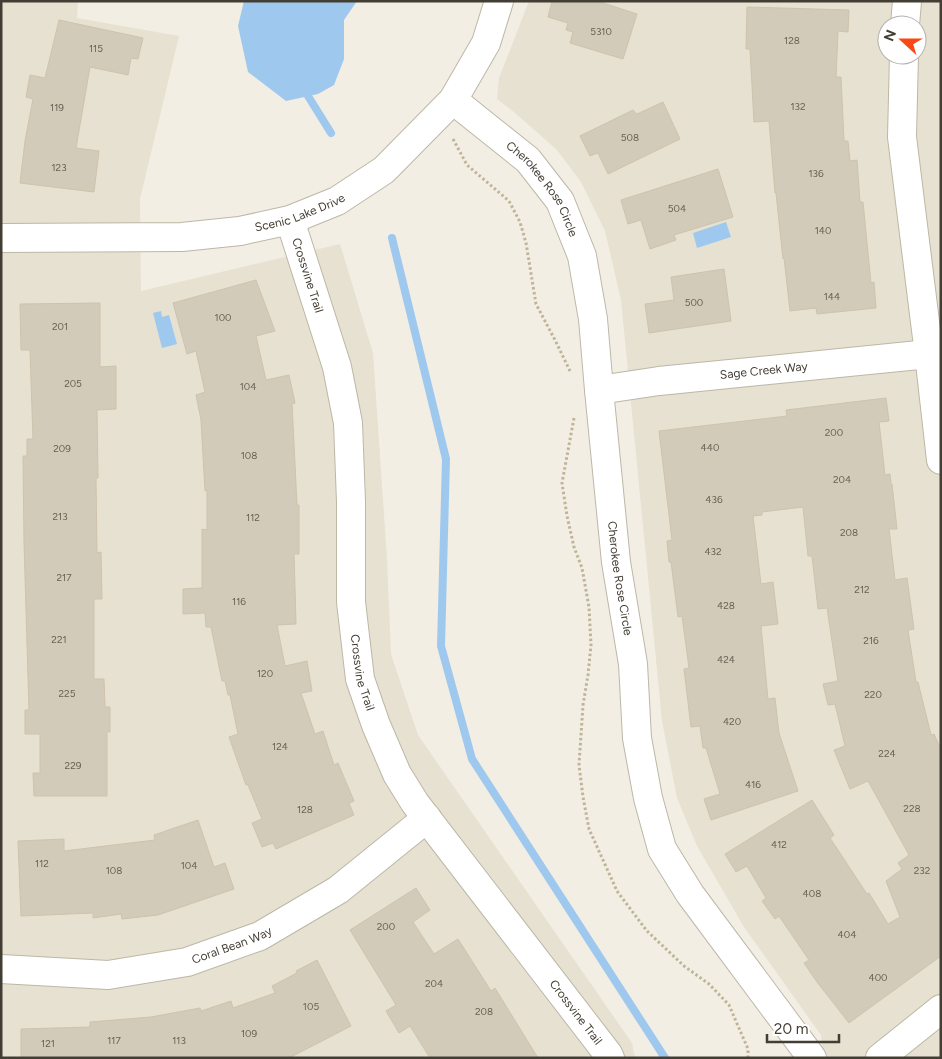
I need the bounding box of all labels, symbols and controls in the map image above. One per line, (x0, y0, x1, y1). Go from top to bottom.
north arrow (877, 15, 927, 65)
house number: 5310 (590, 25, 612, 38)
text: N (880, 27, 900, 44)
house number: 128 (784, 34, 800, 47)
house number: 115 (89, 42, 103, 55)
house number: 132 (790, 100, 806, 113)
house number: 119 (50, 101, 64, 114)
house number: 508 (621, 131, 639, 144)
street label: Cherokee Rose Circle (503, 138, 581, 239)
house number: 123 (51, 161, 67, 174)
house number: 136 (808, 167, 824, 180)
street label: Scenic Lake Drive (253, 190, 348, 235)
house number: 504 (668, 202, 686, 215)
house number: 140 (815, 224, 831, 237)
street label: Crossvine Trail (289, 236, 326, 314)
house number: 144 (824, 290, 840, 303)
house number: 500 (685, 296, 703, 309)
house number: 100 (215, 311, 231, 324)
house number: 201 (52, 320, 68, 333)
street label: Sage Creek Way (719, 359, 809, 382)
house number: 205 (64, 377, 82, 390)
house number: 104 (240, 380, 256, 393)
house number: 200 (825, 426, 843, 439)
house number: 440 (701, 441, 719, 454)
house number: 209 (53, 442, 71, 455)
house number: 108 (241, 449, 257, 462)
house number: 204 (833, 473, 851, 486)
house number: 436 (705, 493, 723, 506)
house number: 213 (52, 510, 68, 523)
house number: 112 (246, 511, 260, 524)
street label: Cherokee Rose Circle (605, 520, 635, 637)
house number: 208 (840, 526, 858, 539)
house number: 432 (704, 545, 722, 558)
house number: 217 (56, 571, 72, 584)
house number: 212 (854, 583, 870, 596)
house number: 116 (232, 595, 246, 608)
house number: 428 (717, 599, 735, 612)
house number: 221 (51, 633, 67, 646)
street label: Crossvine Trail (348, 634, 377, 712)
house number: 216 (863, 634, 879, 647)
house number: 424 (717, 653, 735, 666)
house number: 120 (257, 667, 273, 680)
house number: 225 (59, 687, 76, 700)
house number: 220 (864, 688, 882, 701)
house number: 420 (723, 715, 741, 728)
house number: 124 (272, 740, 288, 753)
house number: 224 (878, 747, 896, 760)
house number: 229 (65, 759, 82, 772)
house number: 416 (745, 778, 761, 791)
house number: 228 (903, 802, 921, 815)
house number: 128 (297, 803, 313, 816)
house number: 412 (771, 838, 787, 851)
house number: 112 (35, 857, 49, 870)
house number: 104 (181, 859, 197, 872)
house number: 108 (106, 864, 122, 877)
house number: 232 (914, 864, 930, 877)
house number: 408 (803, 887, 821, 900)
house number: 200 (377, 920, 395, 933)
street label: Coral Bean Way (190, 923, 275, 967)
house number: 404 (838, 928, 856, 941)
house number: 400 (868, 971, 888, 984)
house number: 204 (425, 977, 443, 990)
street label: Crossvine Trail (547, 977, 605, 1047)
house number: 105 (303, 1000, 319, 1013)
house number: 208 (475, 1005, 493, 1018)
scale bar (767, 1012, 840, 1044)
text: 20 m (774, 1020, 808, 1038)
house number: 109 (241, 1027, 257, 1040)
house number: 117 (107, 1034, 121, 1047)
house number: 113 (172, 1034, 186, 1047)
house number: 121 (41, 1037, 55, 1050)

